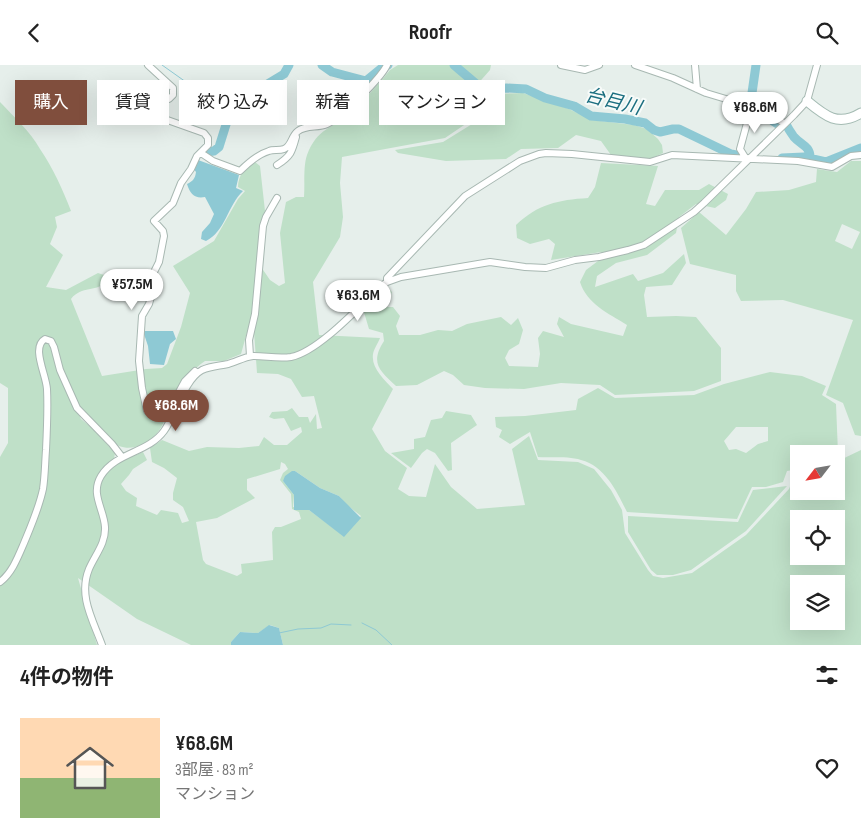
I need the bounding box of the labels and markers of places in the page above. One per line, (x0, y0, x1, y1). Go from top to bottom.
pin: ¥68.6M (714, 92, 796, 134)
pin: ¥57.5M (91, 269, 173, 311)
pin: ¥63.6M (317, 279, 399, 322)
pin: ¥68.6M (135, 389, 217, 432)

